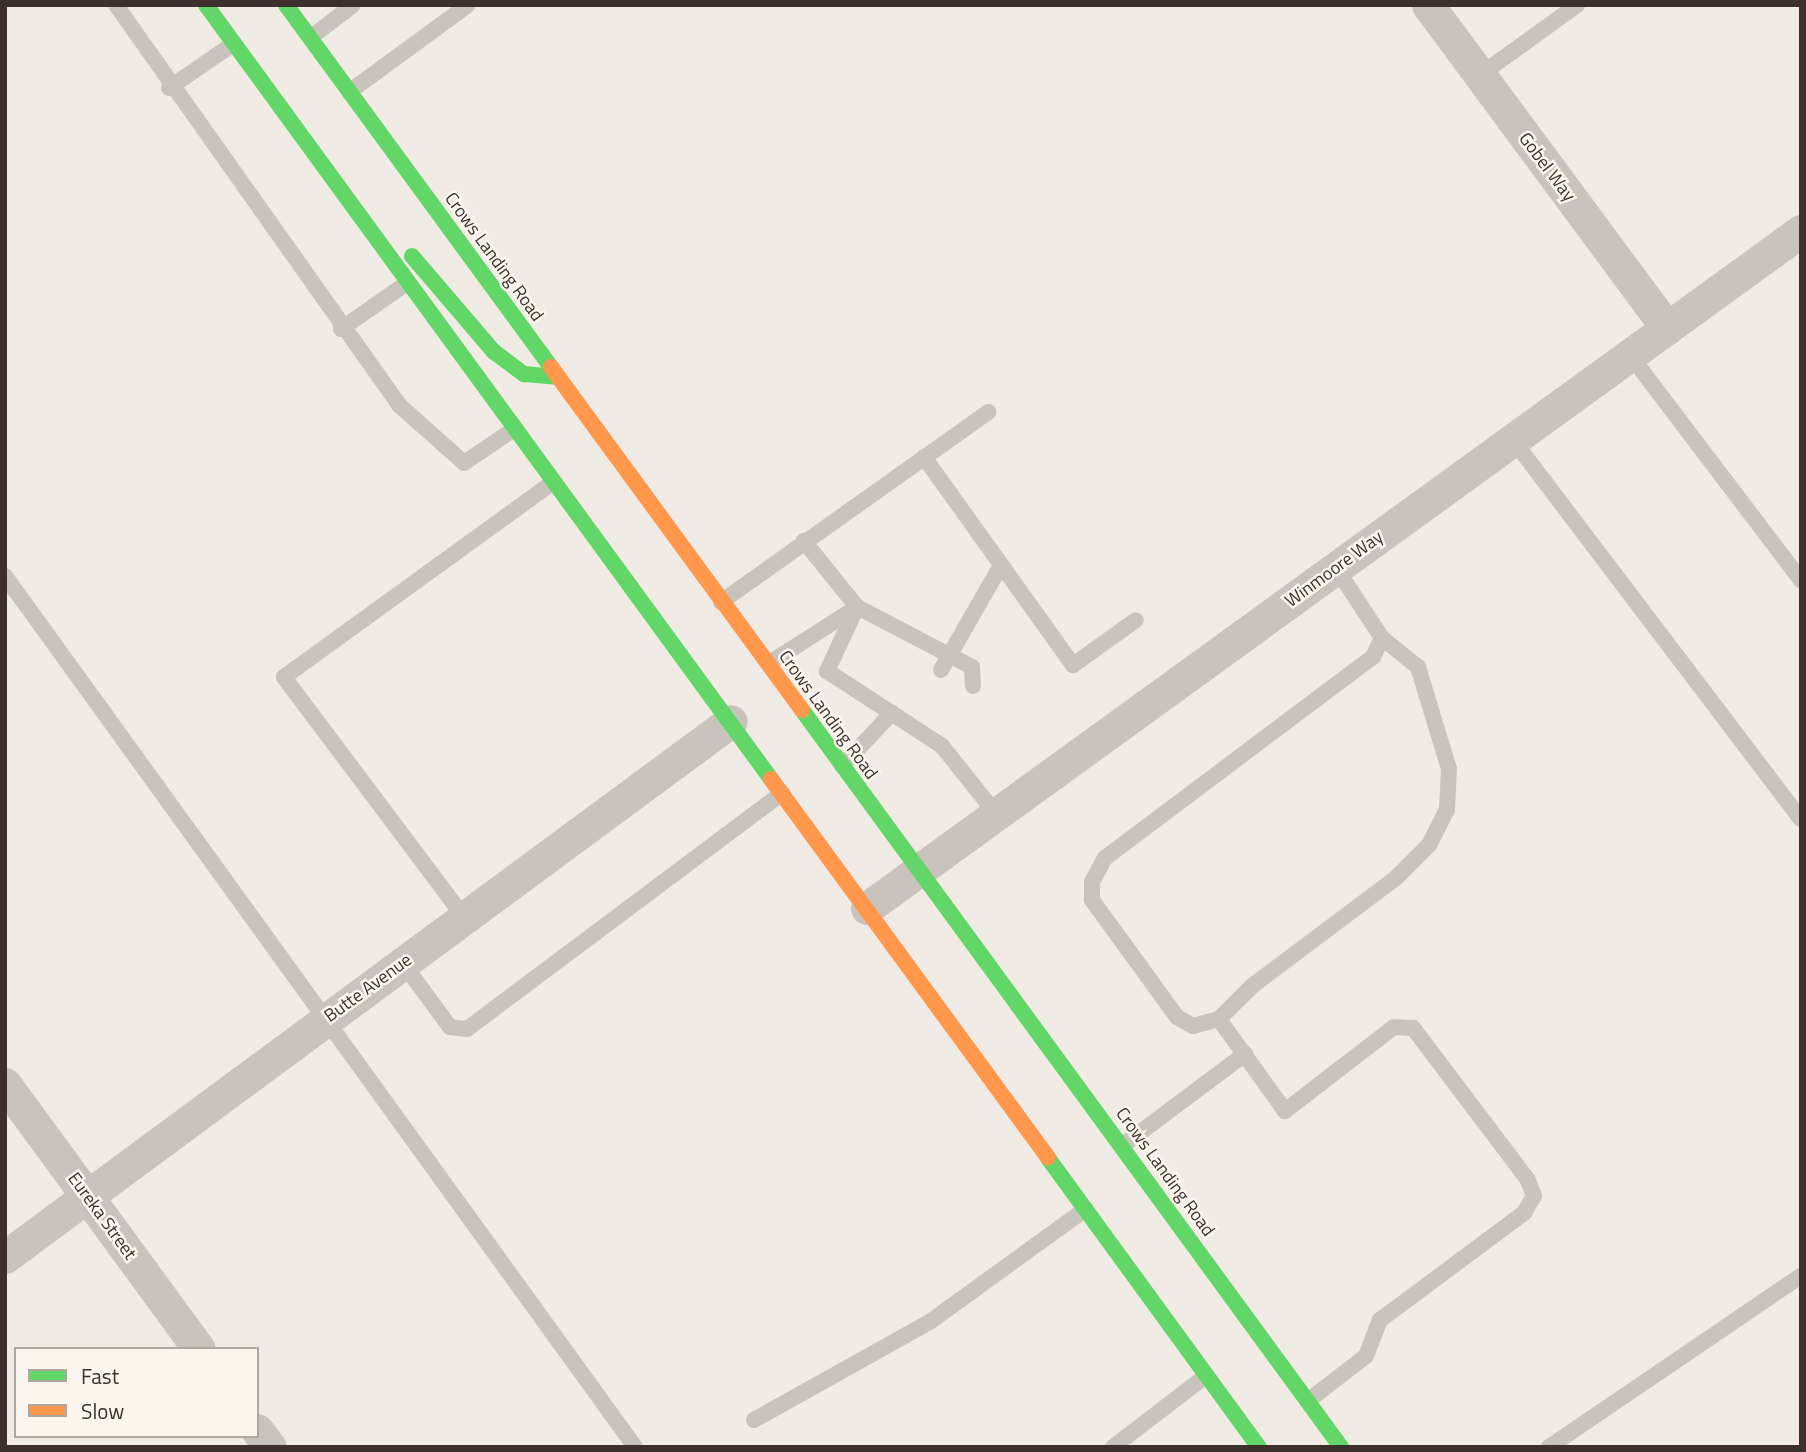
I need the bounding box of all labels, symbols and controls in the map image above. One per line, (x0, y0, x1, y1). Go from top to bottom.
street label: Gobel Way (1514, 128, 1580, 206)
street label: Crows Landing Road (440, 188, 548, 326)
street label: Winmoore Way (1281, 526, 1387, 612)
street label: Crows Landing Road (774, 646, 882, 784)
street label: Butte Avenue (320, 949, 416, 1027)
street label: Crows Landing Road (1111, 1103, 1219, 1241)
street label: Eureka Street (63, 1168, 141, 1264)
legend (14, 1347, 259, 1438)
text: Fast (81, 1360, 119, 1392)
text: Slow (81, 1395, 124, 1427)

